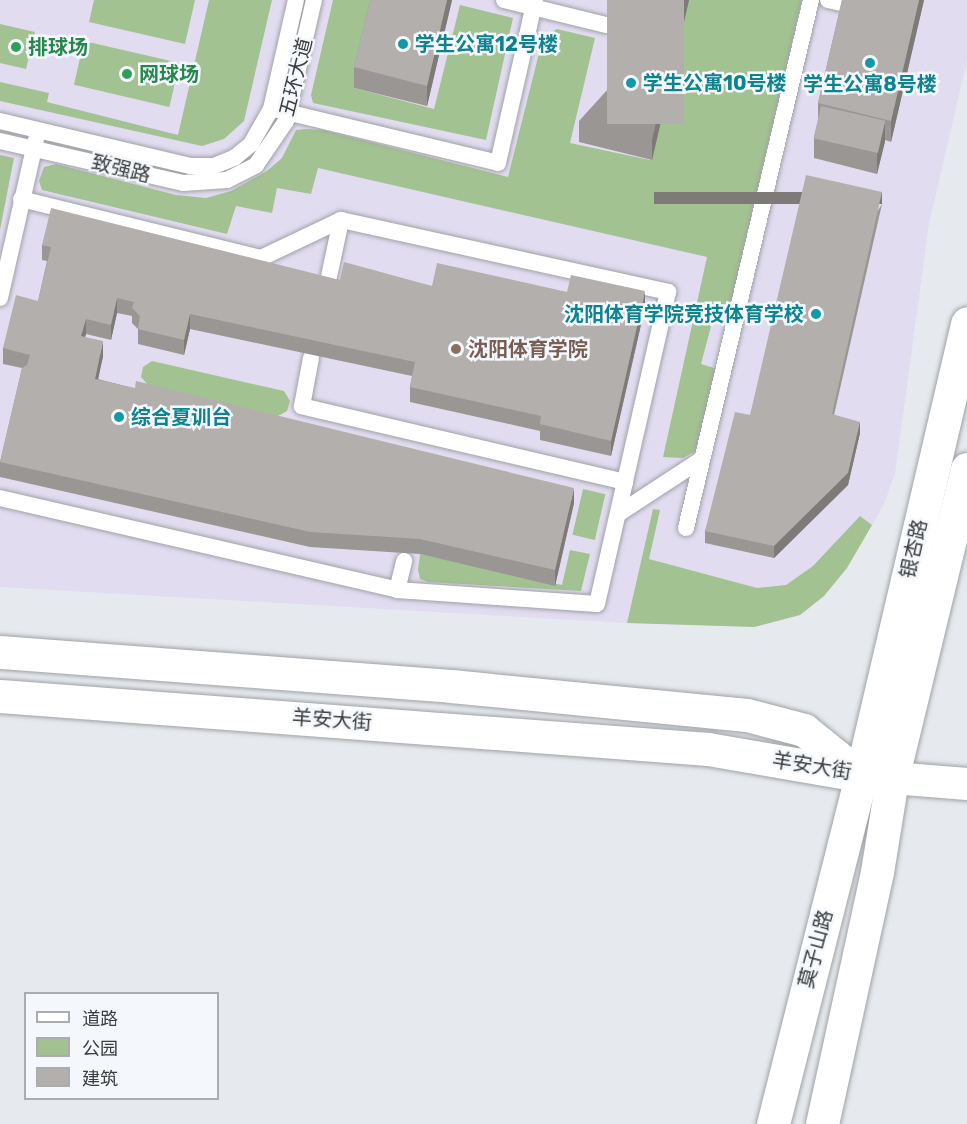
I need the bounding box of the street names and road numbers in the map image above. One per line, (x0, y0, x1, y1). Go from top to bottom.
street label: 五环大道 (275, 35, 317, 119)
street label: 致强路 (89, 150, 153, 188)
street label: 银杏路 (896, 517, 932, 581)
street label: 羊安大街 (291, 705, 373, 735)
street label: 羊安大街 (771, 748, 853, 784)
street label: 莫子山路 (794, 907, 838, 991)

